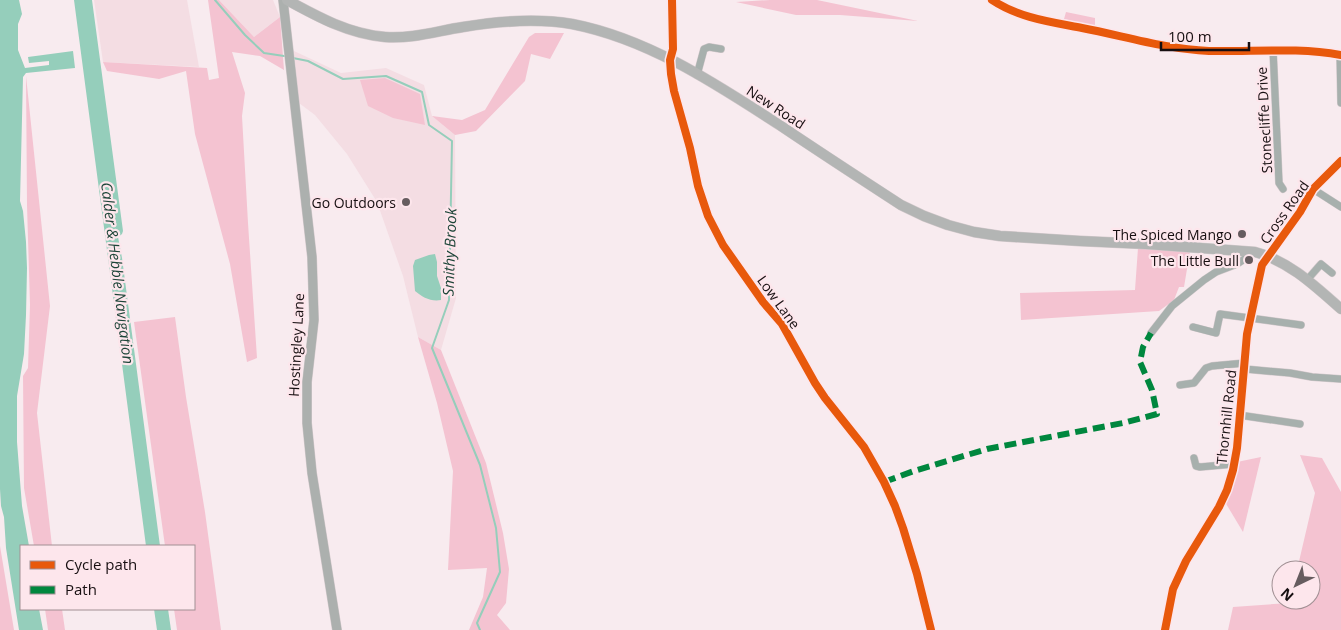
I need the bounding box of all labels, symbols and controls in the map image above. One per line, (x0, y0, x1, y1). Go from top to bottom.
scale bar (1161, 20, 1248, 52)
text: 100 m (1168, 26, 1212, 46)
street label: Stonecliffe Drive (1252, 66, 1276, 174)
street label: New Road (743, 81, 809, 133)
street label: Cross Road (1255, 177, 1313, 247)
water label: Calder & Hebble Navigation (97, 181, 139, 365)
place label: Go Outdoors (311, 193, 396, 212)
marker: Go Outdoors (400, 196, 412, 208)
water label: Smithy Brook (437, 207, 461, 296)
place label: The Spiced Mango (1113, 225, 1232, 244)
marker: The Spiced Mango (1236, 228, 1248, 240)
place label: The Little Bull (1151, 251, 1239, 270)
marker: The Little Bull (1243, 254, 1255, 266)
street label: Low Lane (753, 271, 805, 333)
street label: Hostingley Lane (284, 293, 308, 397)
street label: Thornhill Road (1212, 369, 1240, 465)
legend (20, 545, 195, 610)
text: Cycle path (65, 554, 137, 574)
north arrow (1271, 560, 1321, 610)
text: Path (65, 579, 97, 599)
text: N (1276, 584, 1297, 606)

